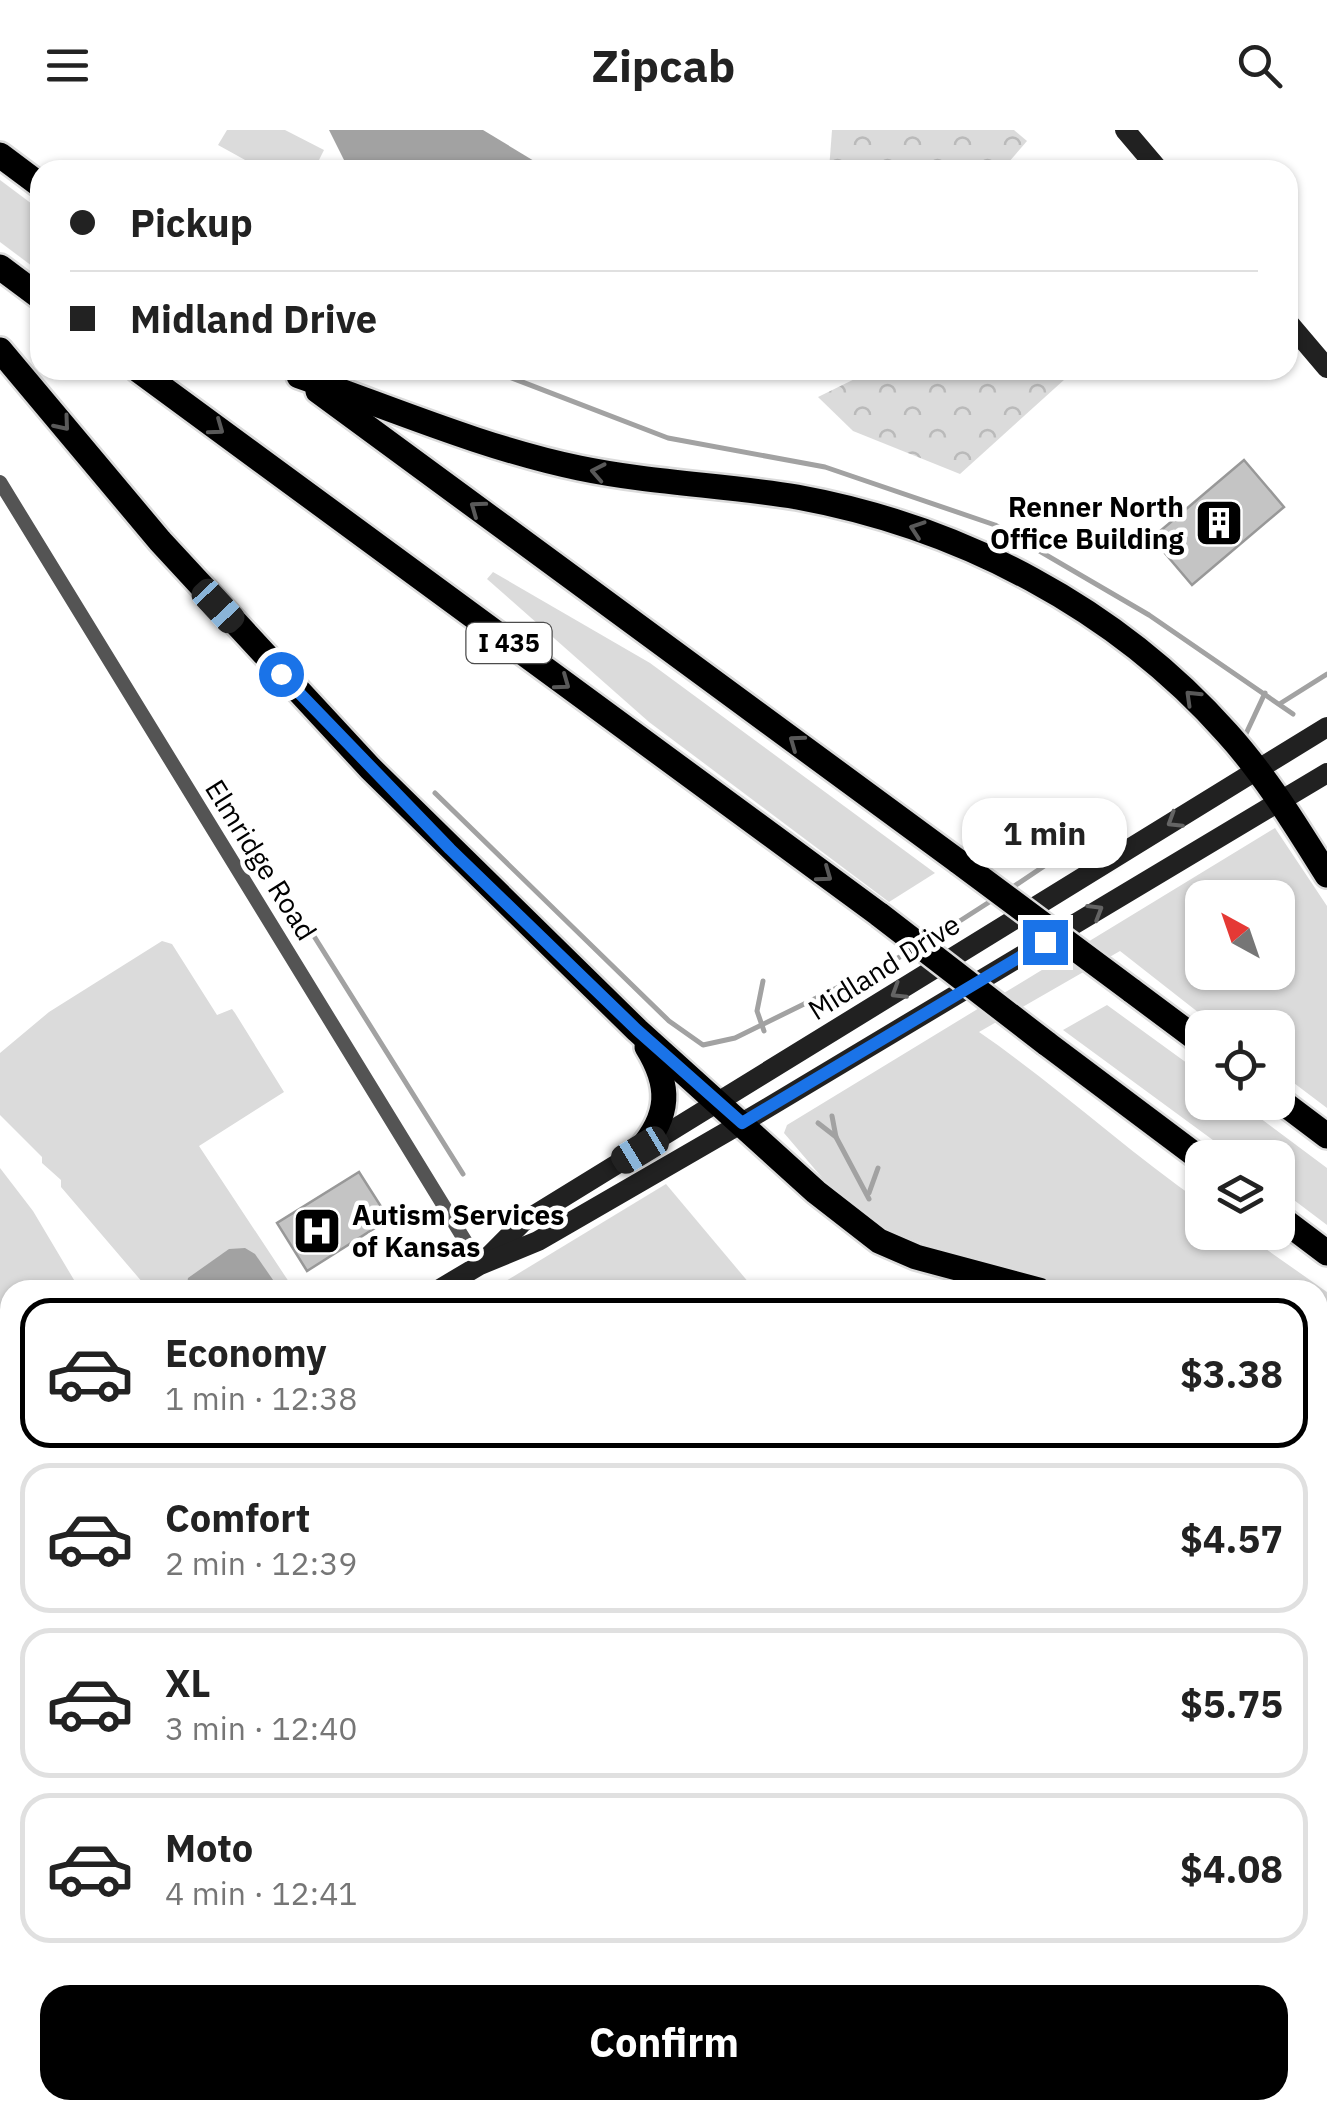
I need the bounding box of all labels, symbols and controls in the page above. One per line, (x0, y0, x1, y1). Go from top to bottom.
text: Zipcab (592, 36, 735, 94)
icon: menu (40, 38, 95, 93)
icon: search (1232, 38, 1287, 93)
text: Pickup (130, 198, 253, 247)
text: Midland Drive (130, 294, 377, 343)
one-way arrow (51, 413, 69, 431)
one-way arrow (206, 416, 224, 433)
one-way arrow (590, 463, 607, 484)
place label: Renner North Office Building (990, 488, 1185, 557)
building icon: Renner North Office Building (1193, 497, 1245, 549)
one-way arrow (470, 502, 489, 520)
one-way arrow (910, 520, 927, 540)
car (187, 574, 249, 638)
road number: I 435 (466, 623, 552, 663)
route start (259, 652, 304, 697)
one-way arrow (552, 671, 570, 688)
one-way arrow (1185, 691, 1204, 709)
one-way arrow (788, 736, 807, 754)
street label: Elmridge Road (197, 772, 326, 947)
callout: 1 min (962, 797, 1128, 867)
one-way arrow (1167, 809, 1185, 828)
text: 1 min (1003, 812, 1086, 854)
one-way arrow (814, 864, 832, 881)
north arrow (1185, 880, 1295, 990)
map controls (1185, 880, 1295, 1250)
one-way arrow (1085, 904, 1103, 923)
street label: Midland Drive (801, 905, 967, 1028)
route end (1023, 920, 1068, 965)
one-way arrow (890, 979, 908, 998)
button: locate (1185, 1010, 1295, 1120)
car (607, 1122, 673, 1178)
button: layers (1185, 1140, 1295, 1250)
place label: Autism Services of Kansas (352, 1196, 564, 1265)
hospital icon: Autism Services of Kansas (291, 1205, 343, 1257)
icon: car (45, 1328, 135, 1418)
text: Economy (165, 1328, 327, 1377)
text: $3.38 (1180, 1349, 1283, 1398)
text: 1 min · 12:38 (165, 1377, 358, 1419)
icon: car (45, 1493, 135, 1583)
text: Comfort (165, 1493, 310, 1542)
text: $4.57 (1180, 1514, 1283, 1563)
text: 2 min · 12:39 (165, 1542, 358, 1584)
icon: car (45, 1658, 135, 1748)
text: XL (165, 1658, 211, 1707)
text: $5.75 (1180, 1679, 1283, 1728)
text: 3 min · 12:40 (165, 1707, 358, 1749)
icon: car (45, 1823, 135, 1913)
text: Moto (165, 1823, 253, 1872)
text: $4.08 (1180, 1844, 1283, 1893)
text: 4 min · 12:41 (165, 1872, 358, 1914)
button: Confirm (40, 1985, 1288, 2100)

